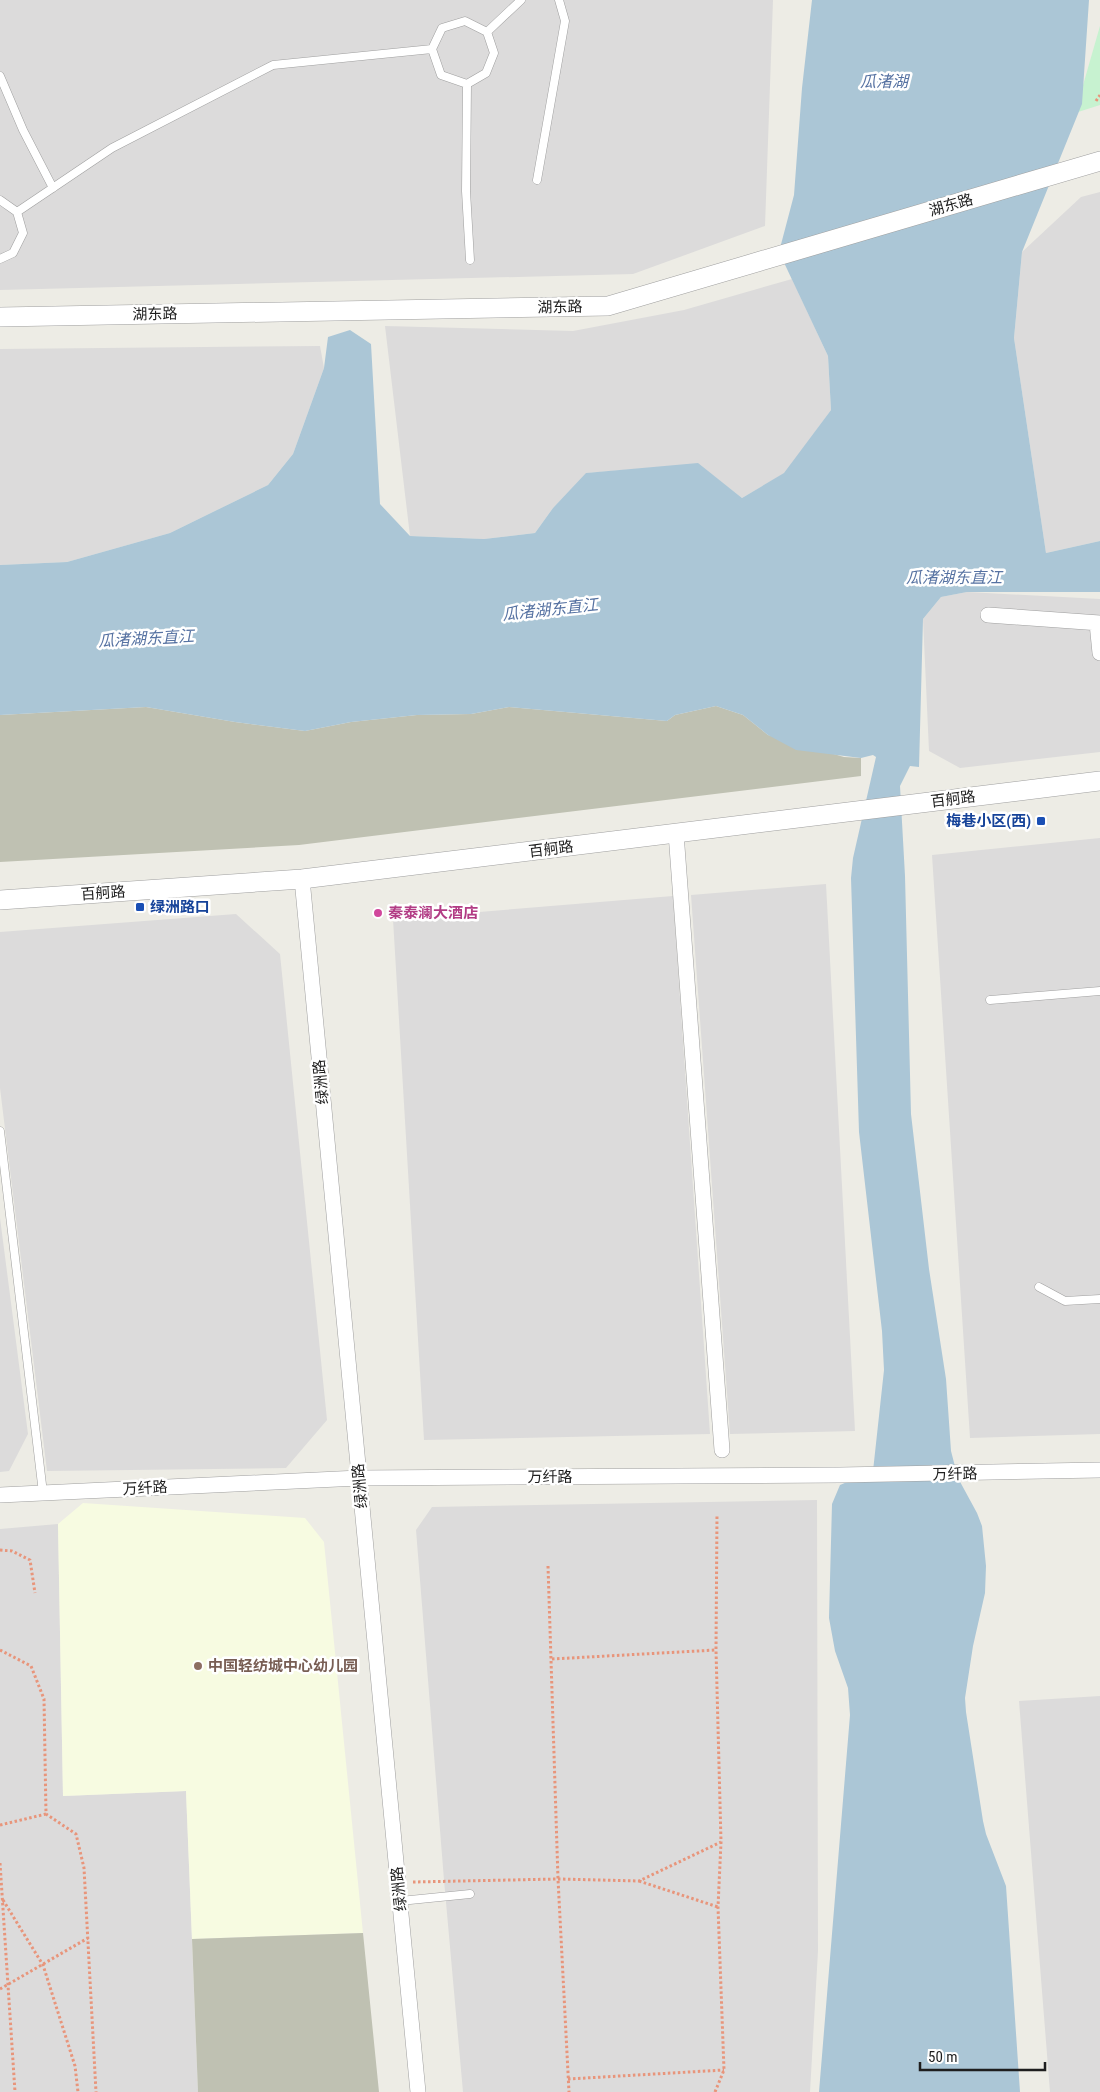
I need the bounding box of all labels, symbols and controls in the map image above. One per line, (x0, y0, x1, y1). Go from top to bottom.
water label: 瓜渚湖 (860, 72, 911, 91)
street label: 湖东路 (927, 190, 975, 220)
street label: 湖东路 (537, 298, 583, 316)
street label: 湖东路 (132, 305, 178, 323)
water label: 瓜渚湖东直江 (906, 568, 1004, 587)
water label: 瓜渚湖东直江 (501, 595, 601, 624)
water label: 瓜渚湖东直江 (98, 626, 196, 650)
street label: 百舸路 (930, 787, 976, 811)
place label: 梅巷小区(西) (946, 812, 1031, 830)
marker: 梅巷小区(西) (1035, 815, 1047, 827)
street label: 百舸路 (528, 837, 574, 861)
street label: 百舸路 (80, 882, 126, 904)
place label: 绿洲路口 (150, 898, 210, 916)
marker: 绿洲路口 (134, 901, 146, 913)
place label: 秦泰澜大酒店 (388, 904, 478, 922)
marker: 秦泰澜大酒店 (372, 907, 384, 919)
street label: 绿洲路 (310, 1059, 332, 1105)
street label: 绿洲路 (349, 1463, 371, 1509)
street label: 万纤路 (932, 1465, 978, 1483)
street label: 万纤路 (527, 1468, 573, 1486)
street label: 万纤路 (122, 1478, 168, 1498)
place label: 中国轻纺城中心幼儿园 (208, 1657, 358, 1675)
marker: 中国轻纺城中心幼儿园 (192, 1660, 204, 1672)
street label: 绿洲路 (388, 1866, 410, 1912)
scale bar (920, 2040, 1045, 2072)
text: 50 m (928, 2048, 958, 2066)

